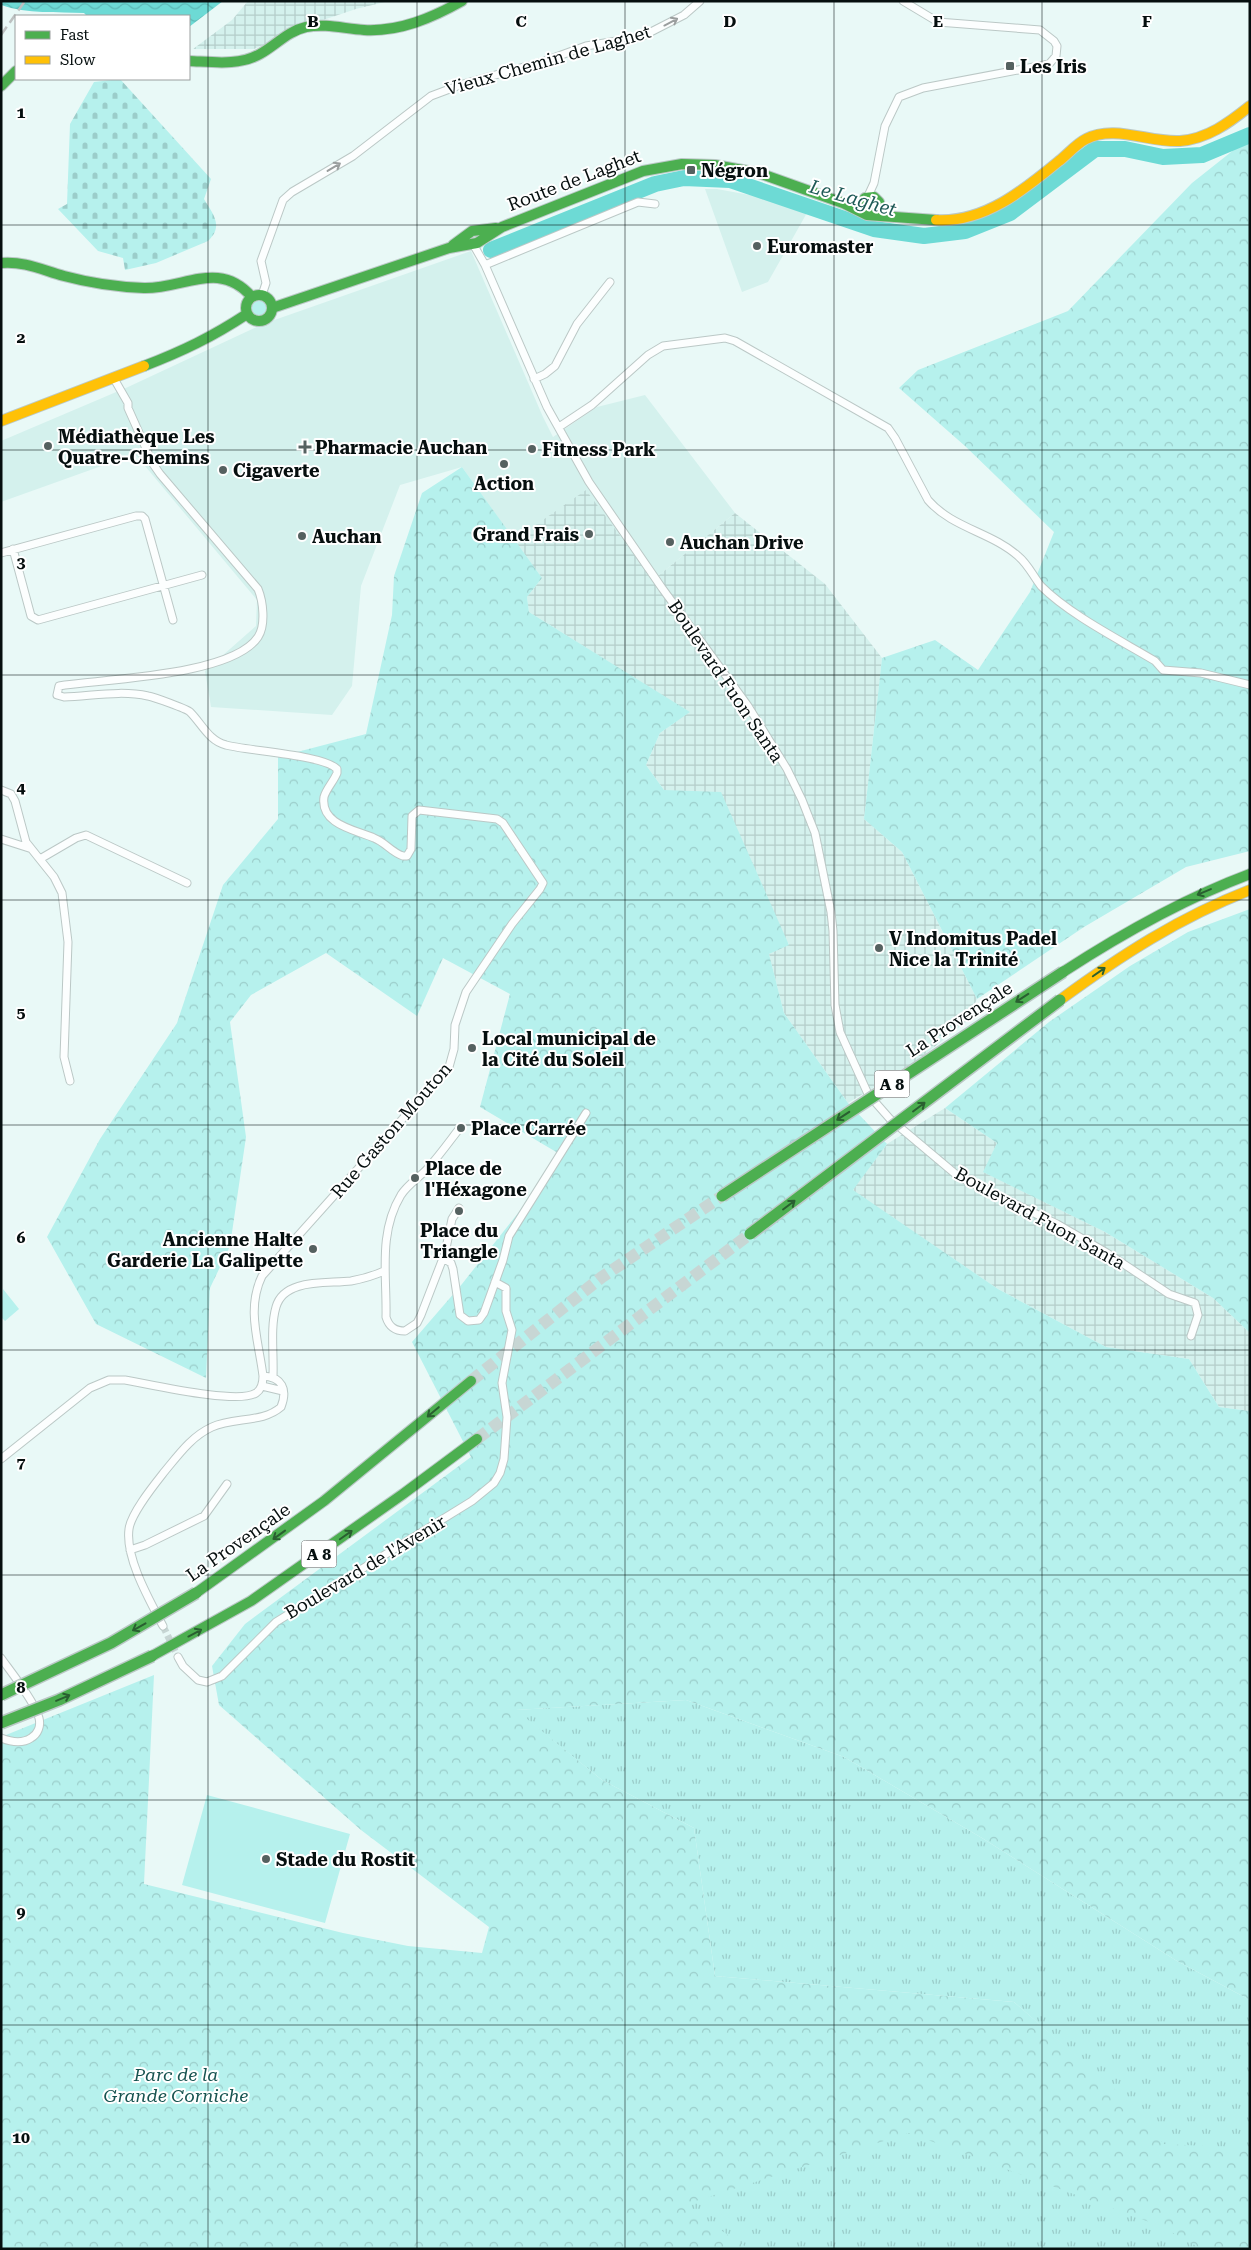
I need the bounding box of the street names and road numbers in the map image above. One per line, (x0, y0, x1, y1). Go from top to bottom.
street label: Vieux Chemin de Laghet (443, 20, 653, 100)
street label: Route de Laghet (504, 145, 644, 215)
street label: Boulevard Fuon Santa (664, 596, 788, 766)
street label: La Provençale (902, 977, 1016, 1061)
street label: Rue Gaston Mouton (326, 1058, 456, 1202)
road number: A 8 (874, 1070, 910, 1098)
street label: Boulevard Fuon Santa (951, 1162, 1129, 1274)
street label: La Provençale (182, 1498, 294, 1586)
street label: Boulevard de l'Avenir (281, 1511, 449, 1623)
road number: A 8 (302, 1540, 336, 1568)

